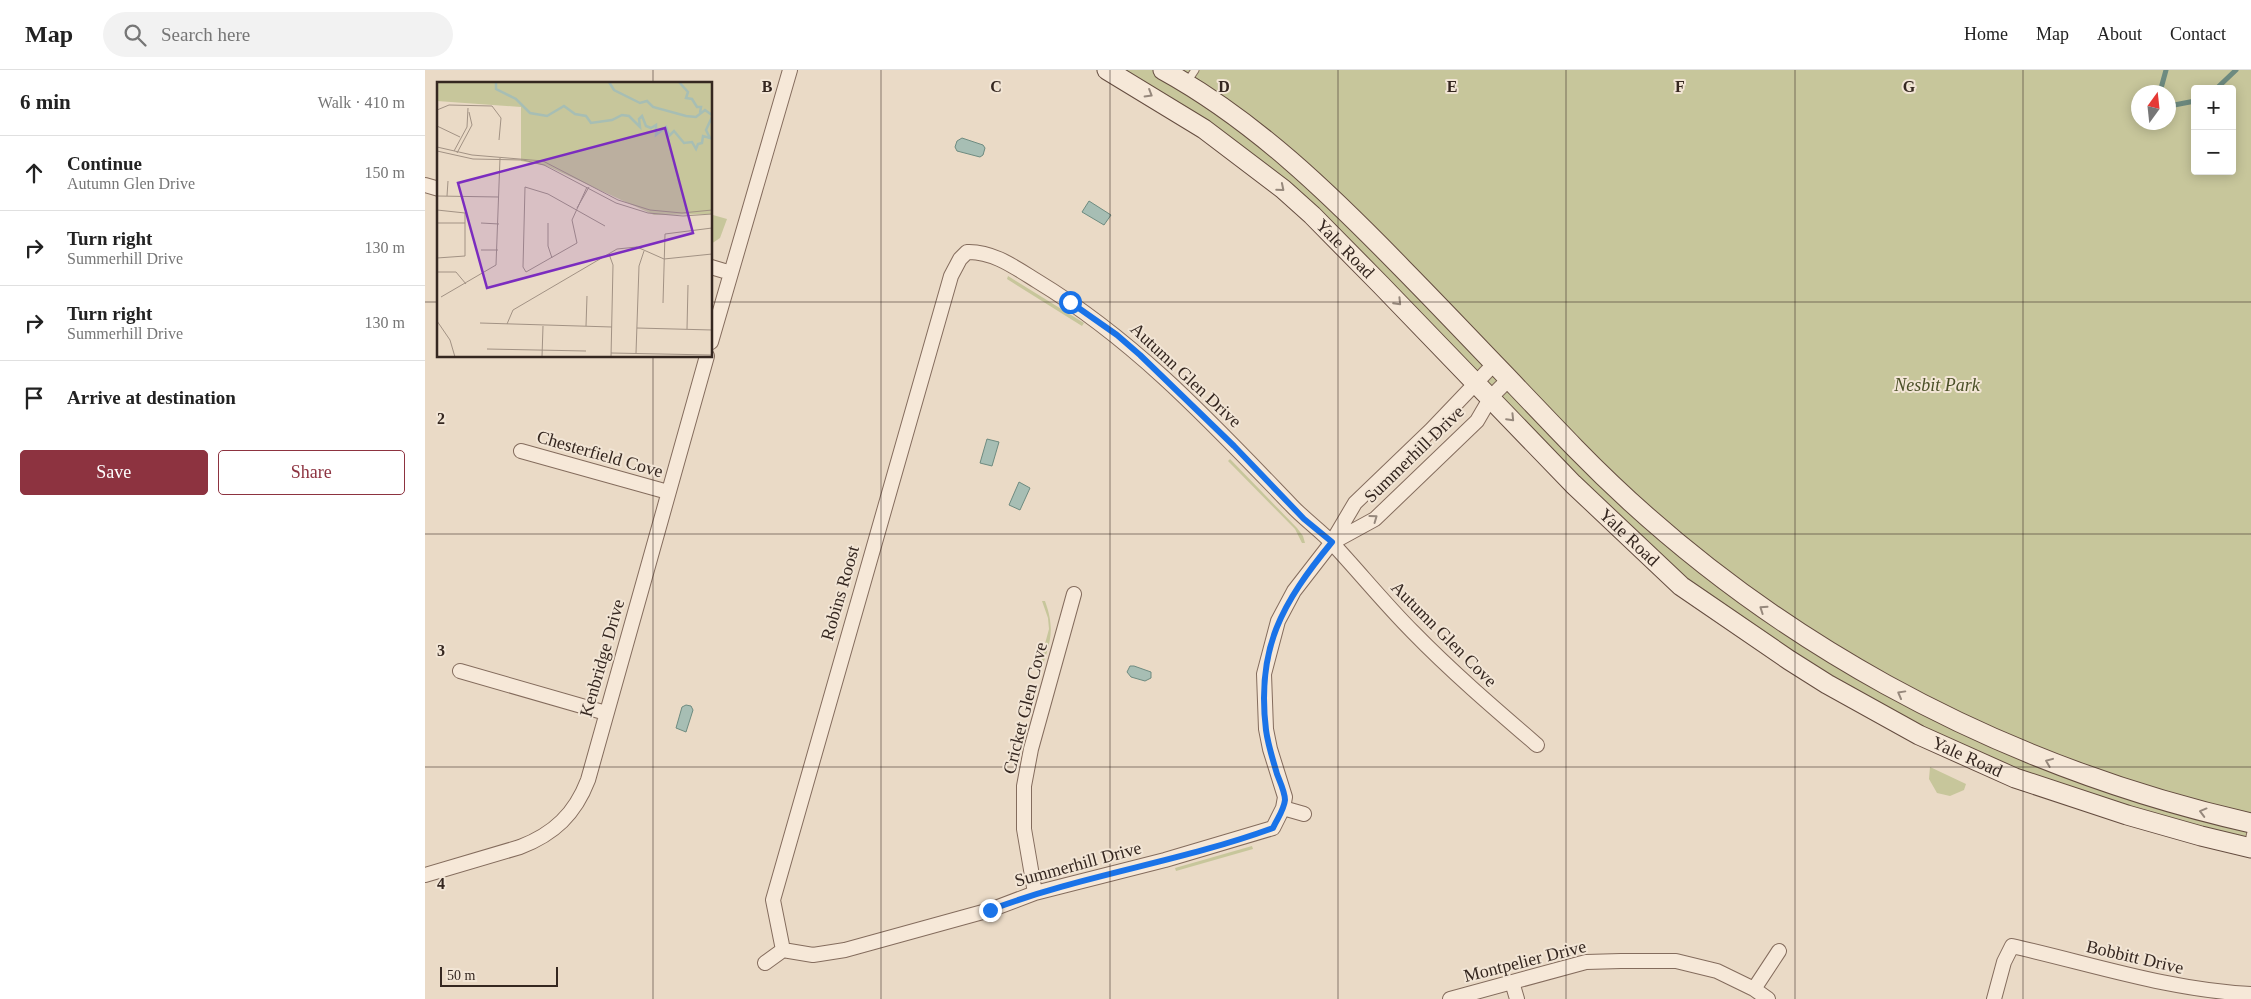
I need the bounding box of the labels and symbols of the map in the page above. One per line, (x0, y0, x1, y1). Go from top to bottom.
text: B (762, 78, 773, 95)
text: C (990, 78, 1002, 95)
text: D (1218, 78, 1230, 95)
text: E (1447, 78, 1457, 95)
text: F (1675, 78, 1685, 95)
text: G (1903, 78, 1916, 95)
inset map (437, 82, 713, 358)
north arrow (2131, 85, 2176, 130)
one-way arrow (1144, 88, 1153, 98)
one-way arrow (1276, 183, 1285, 192)
street label: Yale Road (1312, 215, 1379, 282)
route start (1059, 291, 1082, 314)
one-way arrow (1392, 296, 1401, 305)
street label: Autumn Glen Drive (1127, 319, 1245, 431)
park label: Nesbit Park (1893, 375, 1981, 395)
street label: Summerhill Drive (1360, 401, 1468, 507)
text: 2 (437, 410, 445, 427)
one-way arrow (1505, 413, 1514, 422)
street label: Chesterfield Cove (535, 426, 665, 482)
street label: Yale Road (1595, 504, 1663, 570)
one-way arrow (1368, 515, 1378, 524)
street label: Robins Roost (817, 543, 863, 643)
street label: Autumn Glen Cove (1387, 577, 1501, 691)
street label: Kenbridge Drive (576, 597, 628, 719)
one-way arrow (1760, 605, 1769, 615)
street label: Cricket Glen Cove (999, 640, 1051, 776)
text: 3 (437, 642, 445, 659)
one-way arrow (1898, 690, 1907, 700)
street label: Yale Road (1929, 732, 2005, 781)
one-way arrow (2045, 757, 2054, 768)
one-way arrow (2199, 807, 2208, 818)
street label: Summerhill Drive (1012, 837, 1144, 891)
text: 4 (437, 875, 445, 892)
route end (979, 899, 1002, 922)
street label: Montpelier Drive (1462, 936, 1588, 986)
street label: Bobbitt Drive (2084, 936, 2186, 978)
scale bar (440, 964, 557, 987)

